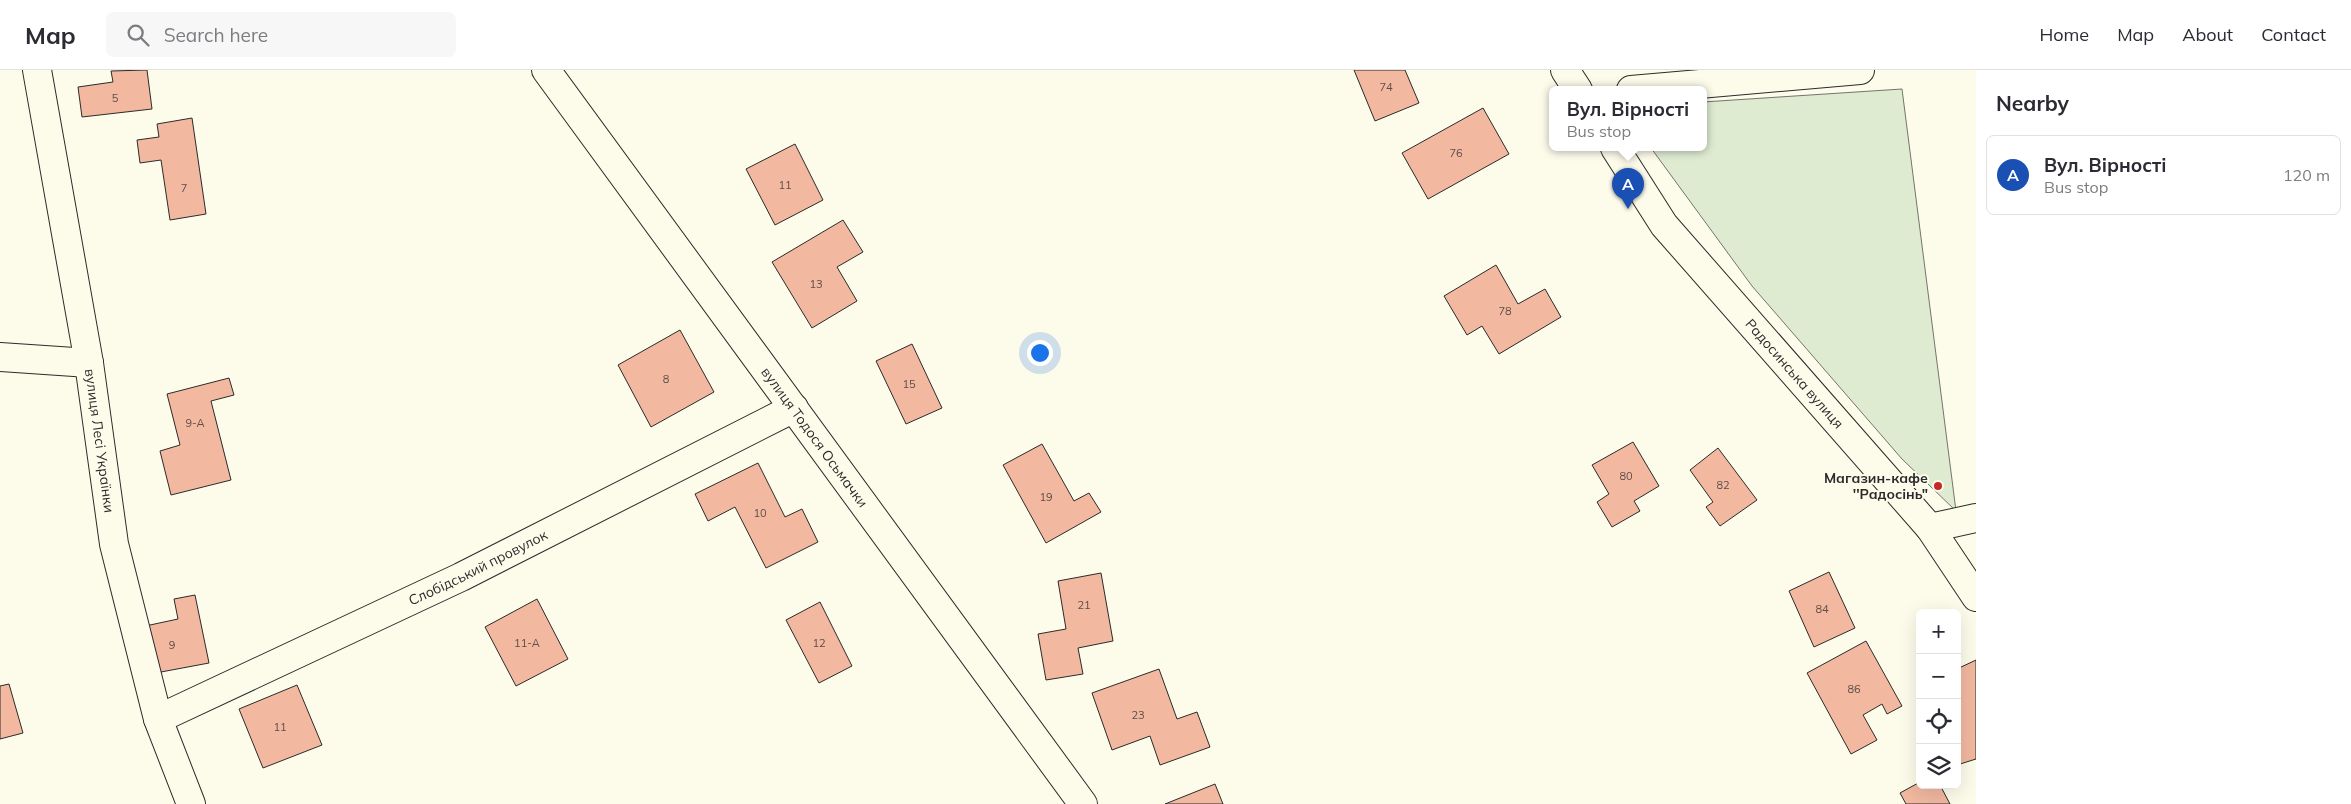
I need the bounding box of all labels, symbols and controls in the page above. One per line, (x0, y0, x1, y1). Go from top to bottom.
search box (106, 12, 456, 57)
text: Map (25, 20, 76, 50)
icon: search (124, 21, 152, 49)
text: Search here (164, 23, 268, 47)
text: Home (2039, 23, 2089, 46)
text: Map (2117, 23, 2154, 46)
text: About (2182, 23, 2233, 46)
text: Contact (2261, 23, 2326, 46)
house number: 74 (1379, 80, 1393, 94)
popup (1549, 86, 1707, 151)
text: Nearby (1996, 90, 2069, 116)
house number: 5 (112, 91, 119, 105)
text: Вул. Вірності (1567, 97, 1689, 121)
text: Bus stop (1567, 121, 1631, 141)
house number: 76 (1449, 146, 1463, 160)
text: Вул. Вірності (2044, 153, 2167, 177)
text: A (2007, 165, 2019, 185)
text: 120 m (2283, 165, 2330, 185)
pin: A (1612, 168, 1644, 209)
text: Bus stop (2044, 177, 2108, 197)
house number: 11 (778, 178, 792, 192)
house number: 7 (181, 181, 187, 195)
house number: 13 (809, 277, 823, 291)
house number: 78 (1498, 304, 1512, 318)
street label: Радосинська вулиця (1741, 315, 1847, 432)
your location (1027, 340, 1053, 366)
street label: вулиця Тодося Осьмачки (757, 364, 872, 511)
street label: вулиця Лесі Українки (81, 368, 119, 514)
house number: 8 (663, 372, 670, 386)
house number: 15 (902, 377, 916, 391)
house number: 9-А (185, 416, 205, 430)
house number: 80 (1619, 469, 1633, 483)
place label: Магазин-кафе ''Радосінь" (1824, 469, 1928, 503)
house number: 82 (1716, 478, 1730, 492)
marker: Магазин-кафе ''Радосінь" (1932, 480, 1944, 492)
house number: 19 (1039, 490, 1053, 504)
house number: 10 (753, 506, 767, 520)
street label: Слобідський провулок (406, 525, 551, 609)
house number: 21 (1077, 598, 1091, 612)
house number: 84 (1815, 602, 1829, 616)
map controls (1916, 609, 1961, 789)
button: + (1916, 609, 1961, 654)
house number: 11-А (514, 636, 540, 650)
house number: 12 (812, 636, 826, 650)
house number: 9 (169, 638, 175, 652)
button: − (1916, 654, 1961, 699)
house number: 86 (1847, 682, 1861, 696)
button: locate (1916, 699, 1961, 744)
house number: 23 (1131, 708, 1145, 722)
house number: 11 (273, 720, 287, 734)
button: layers (1916, 744, 1961, 789)

